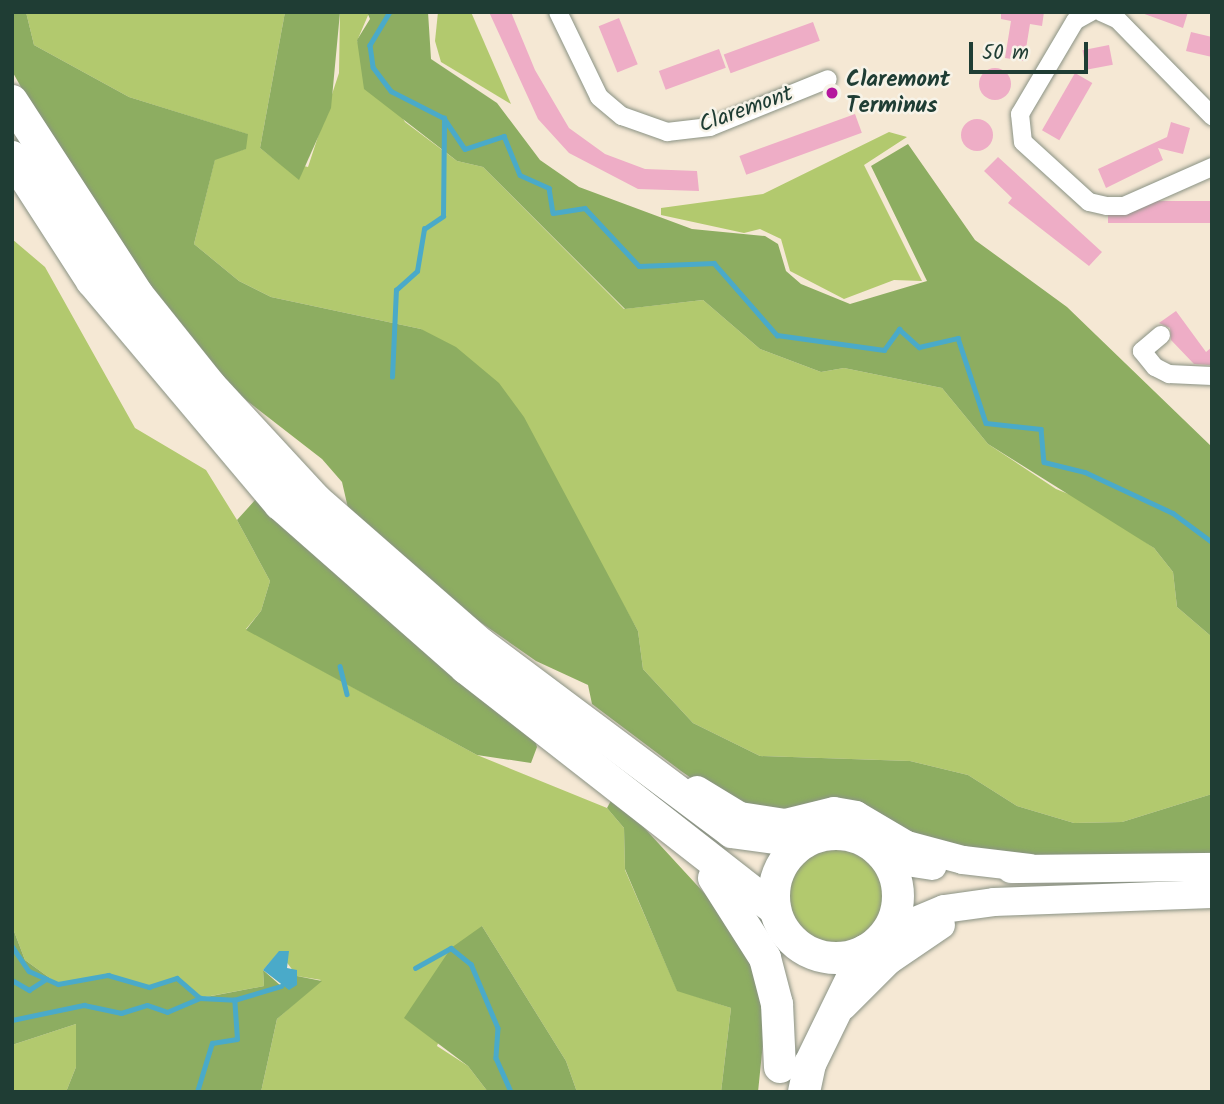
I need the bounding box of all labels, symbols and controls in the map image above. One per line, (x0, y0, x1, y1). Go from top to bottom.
scale bar (972, 28, 1091, 72)
text: 50 m (982, 37, 1029, 70)
place label: Claremont Terminus (846, 66, 950, 120)
street label: Claremont (695, 80, 797, 140)
marker: Claremont Terminus (824, 85, 840, 101)

